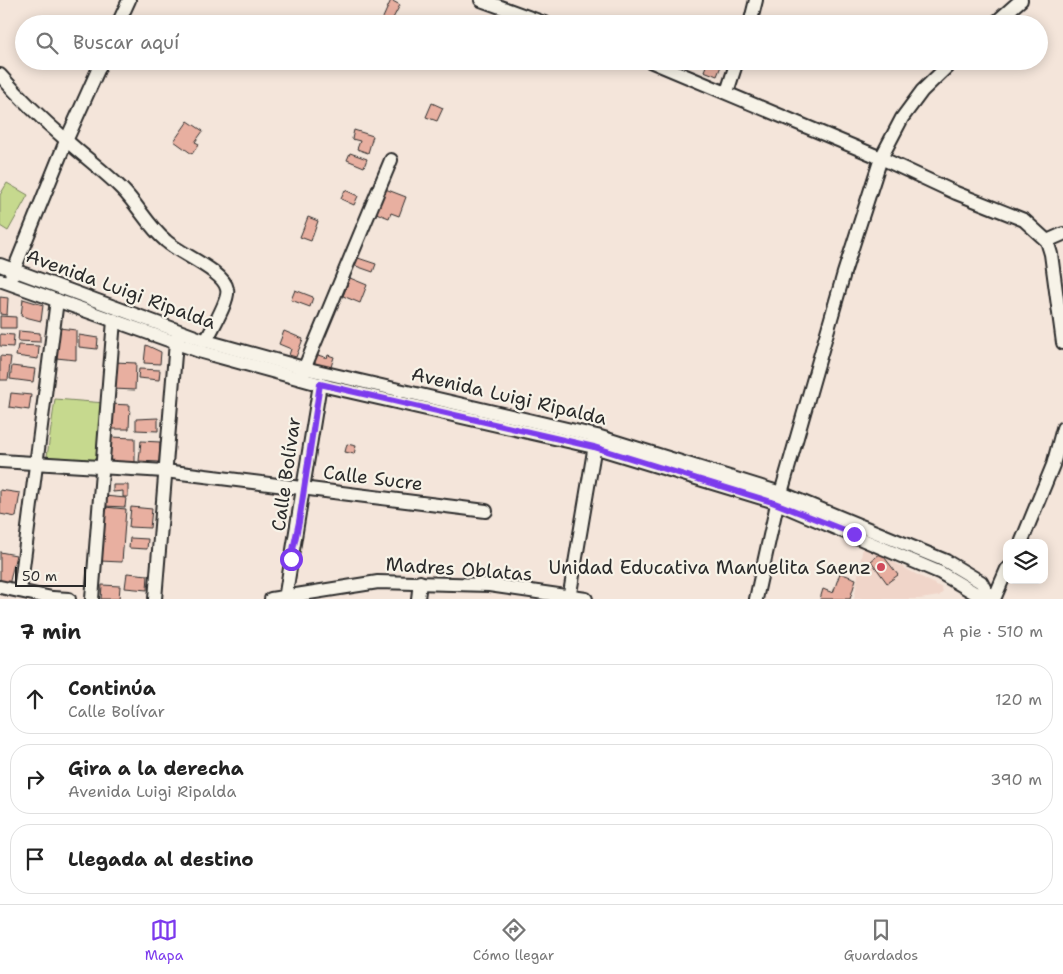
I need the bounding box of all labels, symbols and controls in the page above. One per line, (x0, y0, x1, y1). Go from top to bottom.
search box (15, 15, 1048, 70)
icon: search (33, 29, 61, 57)
text: Buscar aquí (73, 30, 179, 55)
street label: Avenida Luigi Ripalda (23, 243, 219, 335)
street label: Avenida Luigi Ripalda (409, 361, 609, 431)
street label: Calle Bolívar (266, 415, 306, 533)
street label: Calle Sucre (322, 459, 424, 497)
route end (843, 523, 866, 546)
map controls (1003, 539, 1048, 584)
button: layers (1003, 539, 1048, 584)
route start (280, 548, 303, 571)
street label: Madres Oblatas (385, 551, 533, 587)
place label: Unidad Educativa Manuelita Saenz (548, 555, 871, 580)
marker: Unidad Educativa Manuelita Saenz (875, 561, 887, 573)
scale bar (15, 564, 86, 587)
text: 50 m (22, 567, 57, 585)
text: 7 min (20, 618, 81, 646)
text: A pie · 510 m (943, 621, 1043, 642)
text: Continúa (68, 676, 156, 701)
icon: ahead (21, 685, 49, 713)
text: 120 m (995, 689, 1042, 710)
text: Calle Bolívar (68, 701, 165, 722)
text: Gira a la derecha (68, 756, 244, 781)
icon: right (21, 765, 49, 793)
text: 390 m (990, 769, 1042, 790)
text: Avenida Luigi Ripalda (68, 781, 236, 802)
icon: arrive (21, 845, 49, 873)
text: Llegada al destino (68, 847, 254, 872)
tab: Mapa (145, 916, 183, 964)
tab: Cómo llegar (473, 916, 554, 964)
tab: Guardados (844, 916, 918, 964)

